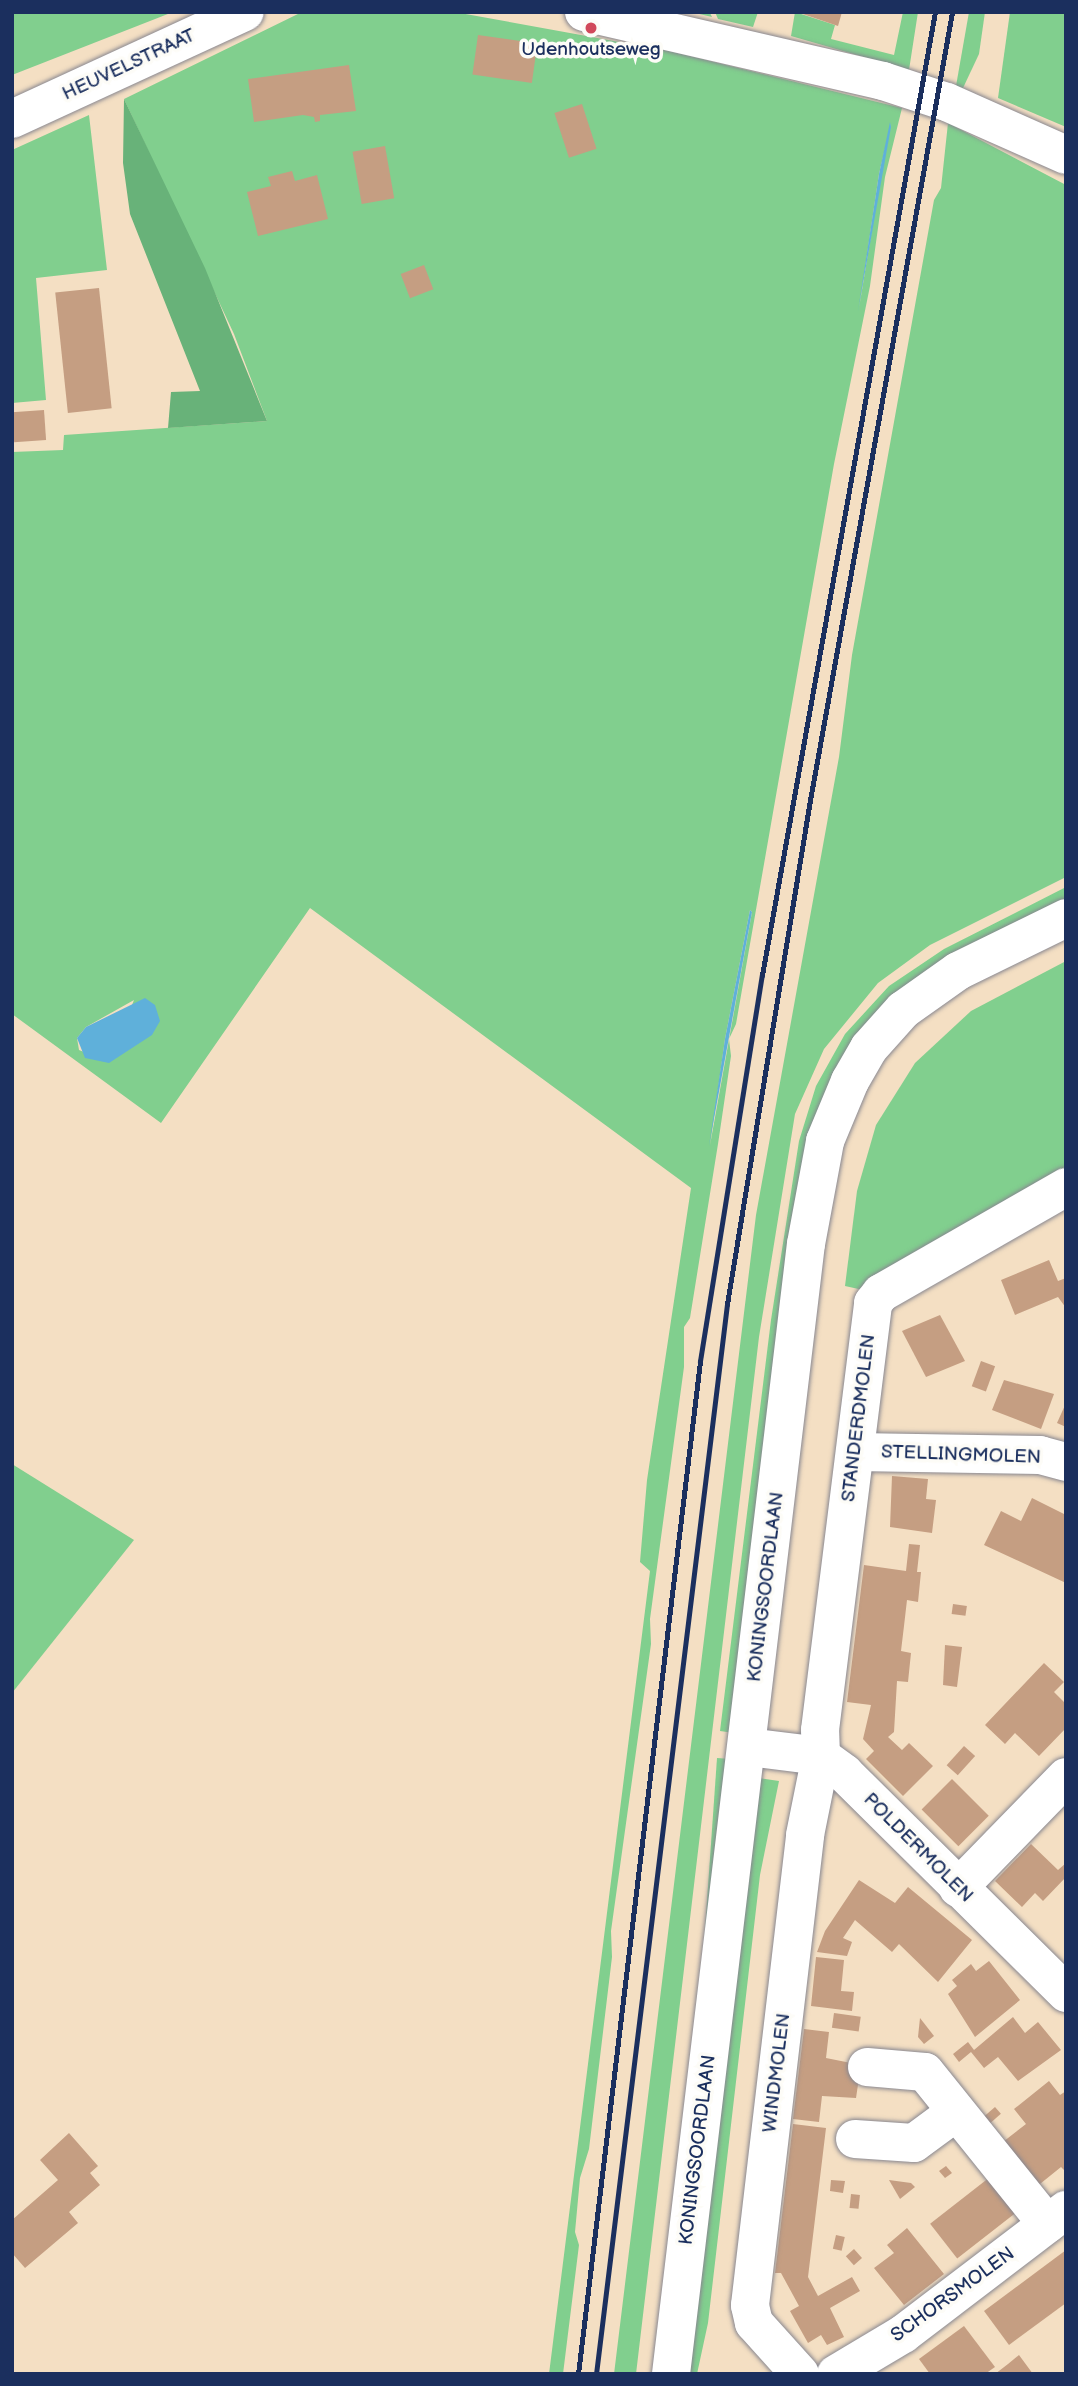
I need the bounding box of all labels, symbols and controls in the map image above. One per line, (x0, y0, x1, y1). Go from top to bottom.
marker: Udenhoutseweg (583, 20, 599, 36)
street label: HEUVELSTRAAT (59, 24, 199, 106)
place label: Udenhoutseweg (521, 39, 661, 61)
street label: STANDERDMOLEN (837, 1333, 881, 1503)
street label: STELLINGMOLEN (881, 1441, 1041, 1469)
street label: KONINGSOORDLAAN (743, 1491, 789, 1683)
street label: POLDERMOLEN (858, 1788, 978, 1908)
street label: WINDMOLEN (758, 2012, 796, 2134)
street label: KONINGSOORDLAAN (675, 2054, 721, 2246)
street label: SCHORSMOLEN (887, 2243, 1019, 2347)

